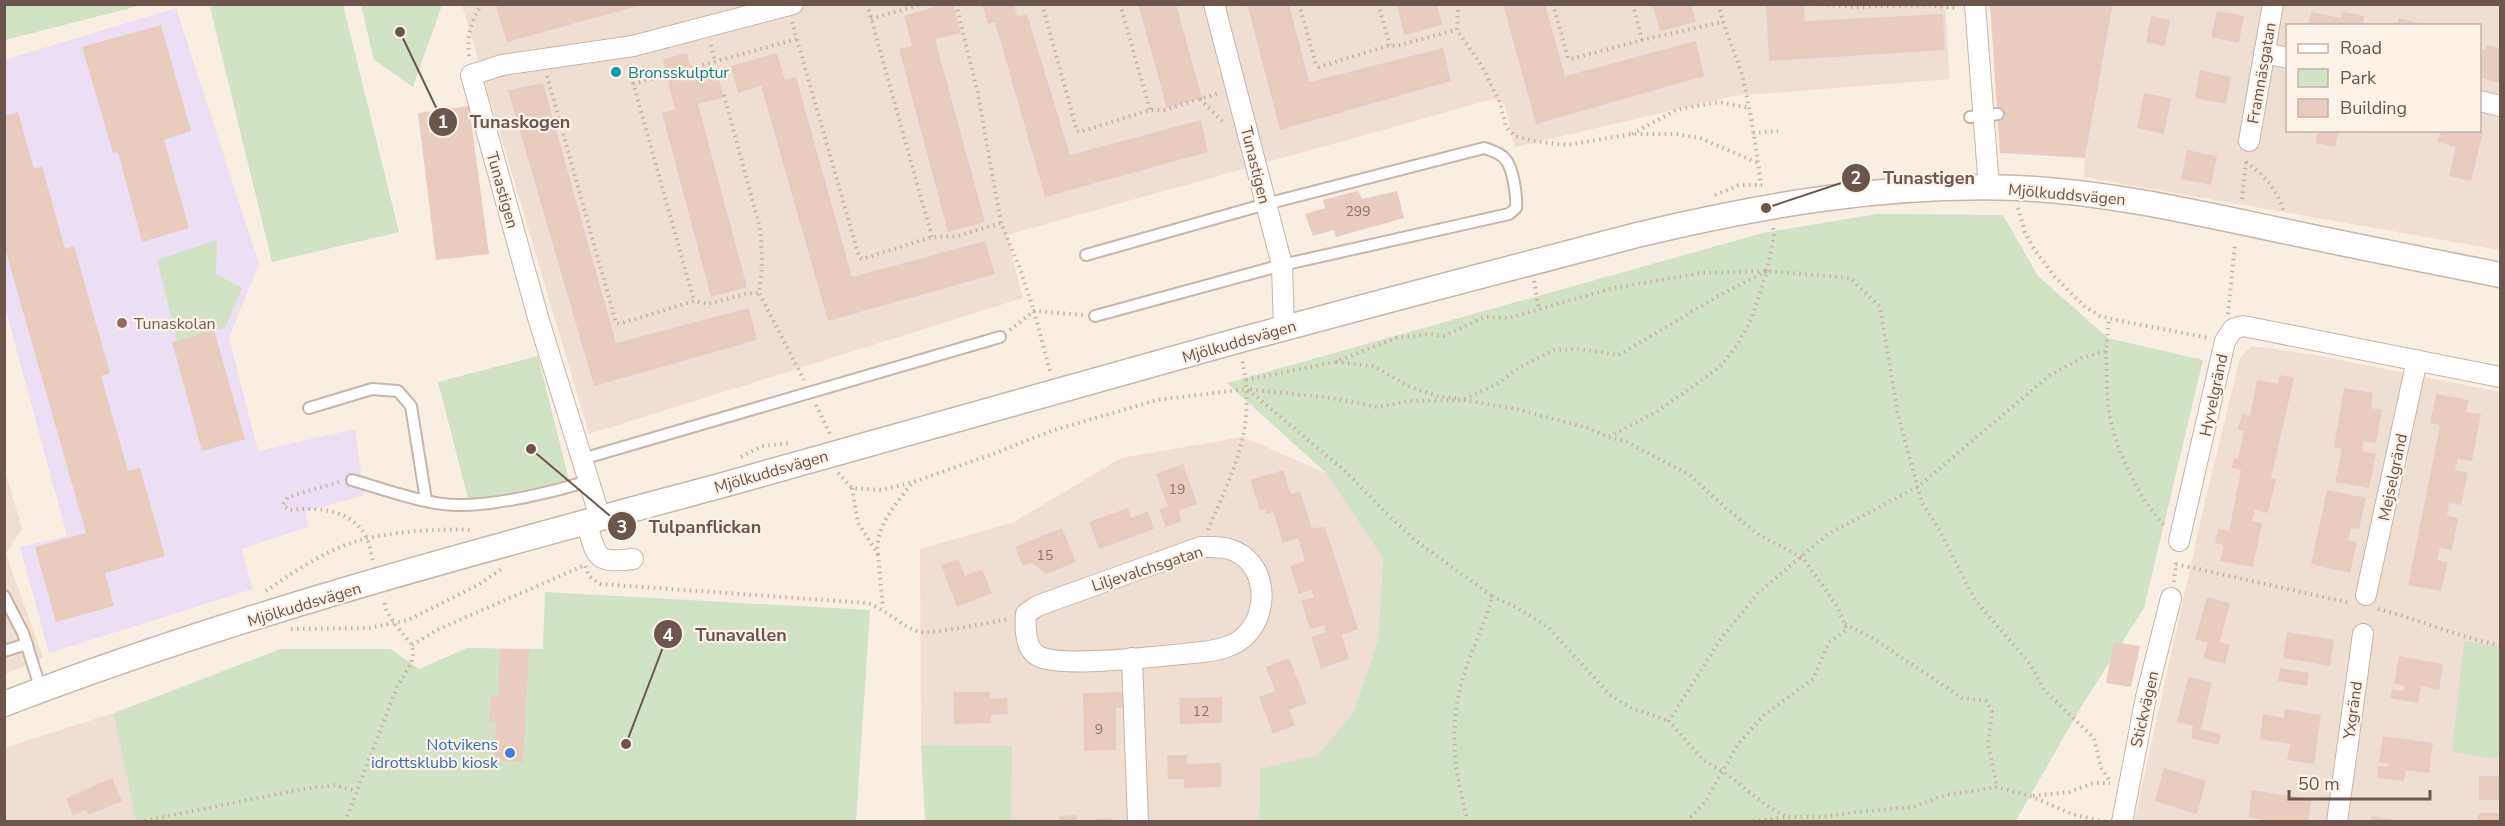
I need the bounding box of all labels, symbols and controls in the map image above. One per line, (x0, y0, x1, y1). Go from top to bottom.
street label: Framnäsgatan (2242, 21, 2282, 126)
legend (2286, 24, 2481, 132)
text: Road (2340, 36, 2382, 60)
place label: Bronsskulptur (628, 62, 729, 84)
marker: Bronsskulptur (609, 65, 623, 79)
text: Park (2340, 66, 2377, 90)
text: Building (2340, 96, 2407, 120)
callout: Tunaskogen (428, 104, 582, 140)
text: 1 (438, 110, 448, 134)
text: Tunaskogen (470, 110, 570, 134)
street label: Tunastigen (1235, 124, 1275, 206)
street label: Tunastigen (481, 149, 523, 231)
callout: Tunastigen (1841, 160, 1987, 196)
text: 2 (1851, 166, 1861, 190)
text: Tunastigen (1883, 166, 1975, 190)
street label: Mjölkuddsvägen (2007, 179, 2127, 211)
house number: 299 (1345, 202, 1371, 221)
place label: Tunaskolan (134, 313, 216, 335)
street label: Mjölkuddsvägen (1180, 315, 1299, 369)
marker: Tunaskolan (115, 316, 129, 330)
street label: Hyvelgränd (2194, 352, 2233, 439)
street label: Mejselgränd (2373, 432, 2413, 523)
street label: Mjölkuddsvägen (712, 445, 831, 499)
house number: 19 (1169, 480, 1185, 499)
callout: Tulpanflickan (607, 508, 773, 544)
text: 3 (617, 515, 627, 539)
text: Tulpanflickan (649, 515, 761, 539)
street label: Liljevalchsgatan (1089, 541, 1206, 597)
house number: 15 (1037, 546, 1053, 565)
street label: Mjölkuddsvägen (245, 577, 364, 633)
callout: Tunavallen (653, 616, 798, 652)
text: 4 (663, 623, 674, 647)
text: Tunavallen (695, 623, 787, 647)
street label: Stickvägen (2126, 669, 2164, 750)
street label: Yxgränd (2338, 680, 2368, 742)
house number: 12 (1193, 702, 1209, 721)
house number: 9 (1095, 720, 1103, 739)
place label: Notvikens idrottsklubb kiosk (371, 734, 499, 774)
marker: Notvikens idrottsklubb kiosk (503, 746, 517, 760)
scale bar (2289, 763, 2430, 801)
text: 50 m (2298, 772, 2340, 796)

